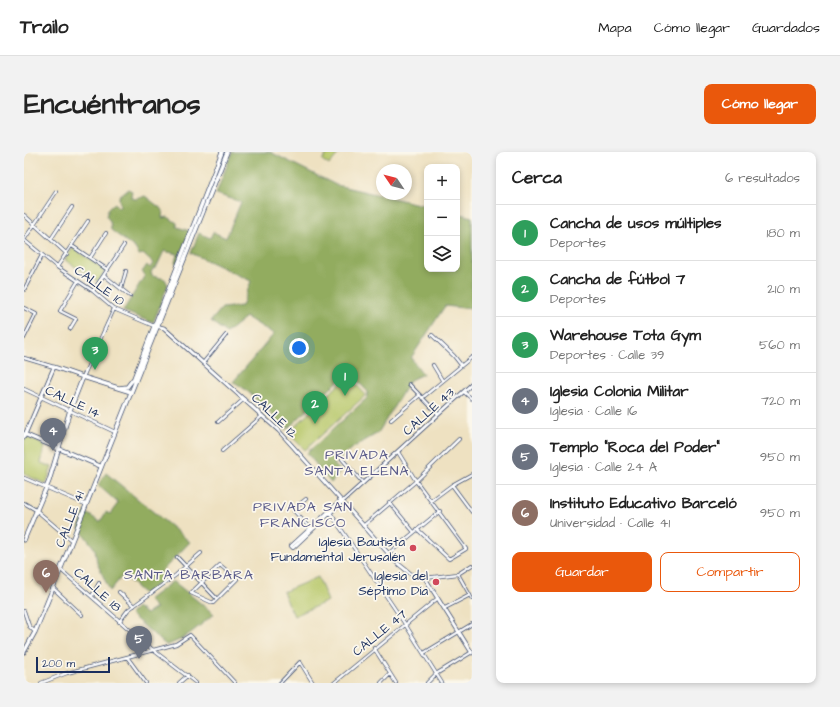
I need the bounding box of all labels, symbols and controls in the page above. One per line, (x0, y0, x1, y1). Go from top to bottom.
text: Trailo (20, 14, 69, 41)
text: Mapa (598, 18, 632, 38)
text: Cómo llegar (654, 18, 730, 38)
text: Guardados (752, 18, 820, 38)
button: Cómo llegar (704, 84, 816, 124)
text: Encuéntranos (24, 85, 200, 124)
north arrow (376, 164, 412, 200)
map controls (424, 164, 460, 272)
button: + (424, 164, 460, 200)
text: Cerca (512, 166, 562, 190)
text: 6 resultados (725, 169, 800, 187)
button: − (424, 200, 460, 236)
text: Cancha de usos múltiples (550, 213, 722, 234)
text: 1 (524, 224, 526, 242)
text: 180 m (766, 224, 800, 242)
text: Deportes (550, 234, 606, 252)
button: layers (424, 236, 460, 272)
street label: CALLE 10 (71, 261, 128, 310)
text: Cancha de fútbol 7 (550, 269, 685, 290)
text: 2 (521, 280, 529, 298)
text: 210 m (767, 280, 800, 298)
text: Deportes (550, 290, 606, 308)
text: Warehouse Tota Gym (550, 325, 701, 346)
text: 3 (522, 336, 528, 354)
text: 560 m (759, 336, 800, 354)
pin: 3 (82, 337, 108, 370)
your location (289, 338, 309, 358)
text: Deportes · Calle 39 (550, 346, 664, 364)
pin: 1 (332, 363, 358, 396)
street label: CALLE 14 (42, 381, 103, 423)
text: Iglesia Colonia Militar (550, 381, 688, 402)
street label: CALLE 43 (399, 383, 459, 440)
street label: CALLE 12 (247, 389, 302, 443)
pin: 2 (302, 391, 328, 424)
text: 4 (521, 392, 529, 410)
text: 720 m (761, 392, 800, 410)
text: Iglesia · Calle 16 (550, 402, 637, 420)
pin: 4 (40, 418, 66, 451)
text: Templo "Roca del Poder" (550, 437, 720, 458)
district label: PRIVADA SANTA ELENA (304, 445, 410, 481)
text: 5 (520, 448, 530, 466)
text: 950 m (760, 448, 800, 466)
text: Iglesia · Calle 24 A (550, 458, 657, 476)
street label: CALLE 41 (51, 488, 89, 550)
text: Instituto Educativo Barceló (550, 493, 737, 514)
district label: PRIVADA SAN FRANCISCO (253, 497, 353, 533)
text: 6 (521, 504, 529, 522)
text: 950 m (760, 504, 800, 522)
text: Universidad · Calle 41 (550, 514, 670, 532)
place label: Iglesia Bautista Fundamental Jerusalén (270, 533, 405, 566)
marker: Iglesia Bautista Fundamental Jerusalén (408, 543, 418, 553)
button: Guardar (512, 552, 652, 592)
button: Compartir (660, 552, 800, 592)
pin: 6 (33, 560, 59, 593)
street label: CALLE 18 (70, 563, 126, 616)
district label: SANTA BARBARA (124, 565, 254, 585)
place label: Iglesia del Séptimo Día (359, 567, 428, 600)
marker: Iglesia del Séptimo Día (431, 577, 441, 587)
street label: CALLE 47 (349, 605, 411, 660)
pin: 5 (126, 626, 152, 659)
scale bar (36, 655, 110, 674)
text: 200 m (42, 656, 75, 671)

